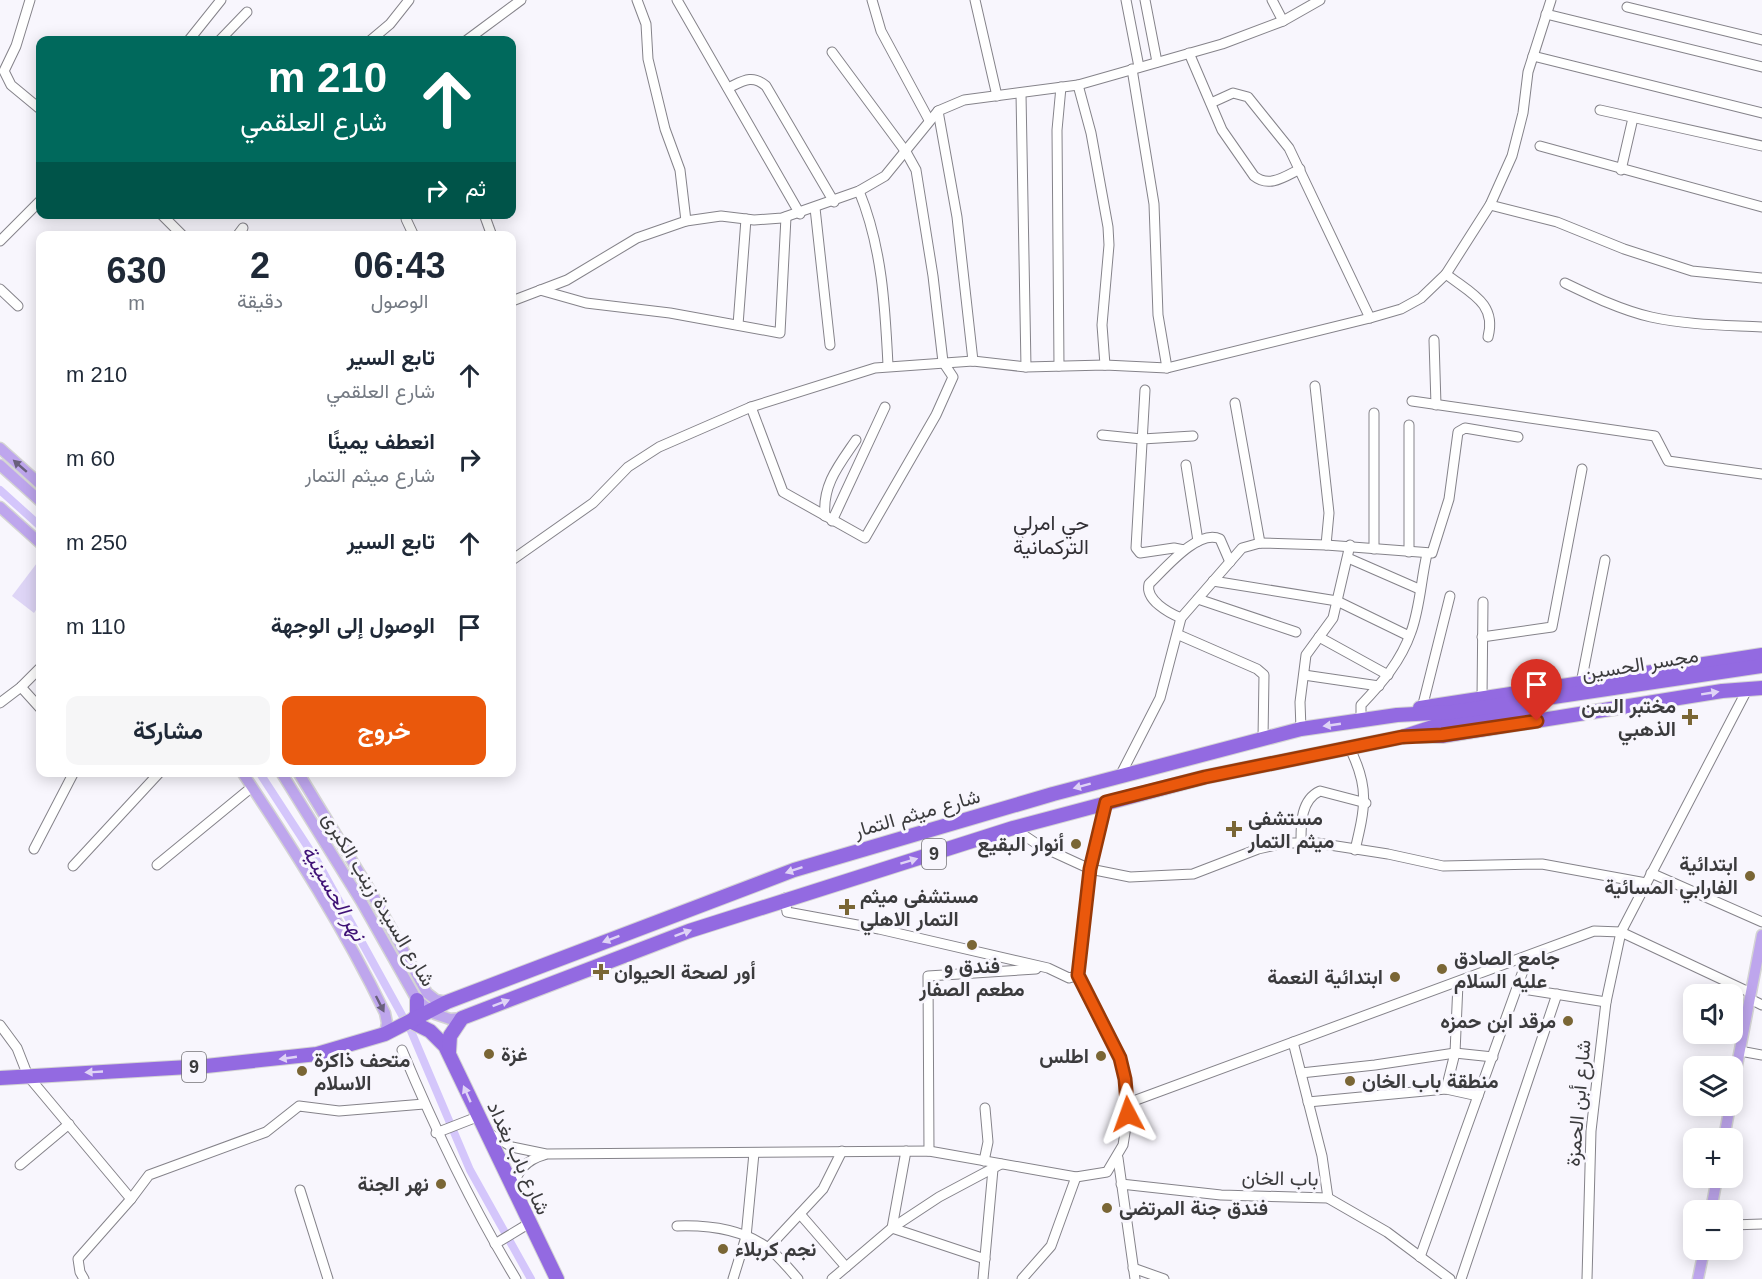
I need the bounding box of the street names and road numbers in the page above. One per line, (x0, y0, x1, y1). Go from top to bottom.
street label: مجسر الحسين (1580, 644, 1700, 686)
street label: شارع ميثم التمار (850, 784, 983, 845)
street label: شارع السيدة زينب الكبرى (316, 808, 440, 992)
road number: 9 (922, 839, 946, 869)
street label: شارع أبن الحمزة (1561, 1039, 1597, 1168)
road number: 9 (182, 1052, 206, 1082)
street label: شارع باب بغداد (480, 1098, 555, 1219)
street label: باب الخان (1241, 1166, 1319, 1191)

